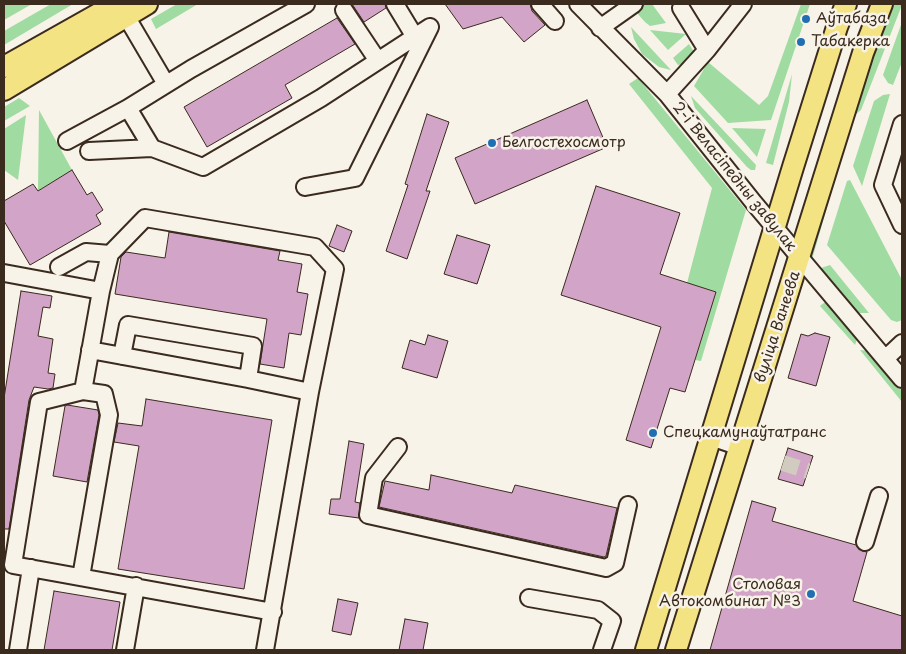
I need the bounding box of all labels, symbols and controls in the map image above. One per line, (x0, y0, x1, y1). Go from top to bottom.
place label: Аўтабаза (816, 10, 887, 28)
marker: Аўтабаза (800, 13, 812, 25)
place label: Табакерка (811, 33, 890, 51)
marker: Табакерка (795, 36, 807, 48)
street label: 2-і Веласіпедны завулак (668, 99, 800, 255)
place label: Белгостехосмотр (502, 134, 626, 152)
marker: Белгостехосмотр (486, 137, 498, 149)
street label: вуліца Ванеева (751, 269, 805, 385)
place label: Спецкамунаўтатранс (663, 424, 827, 442)
marker: Спецкамунаўтатранс (647, 427, 659, 439)
place label: Столовая Автокомбинат №3 (659, 576, 801, 611)
marker: Столовая Автокомбинат №3 (805, 588, 817, 600)

